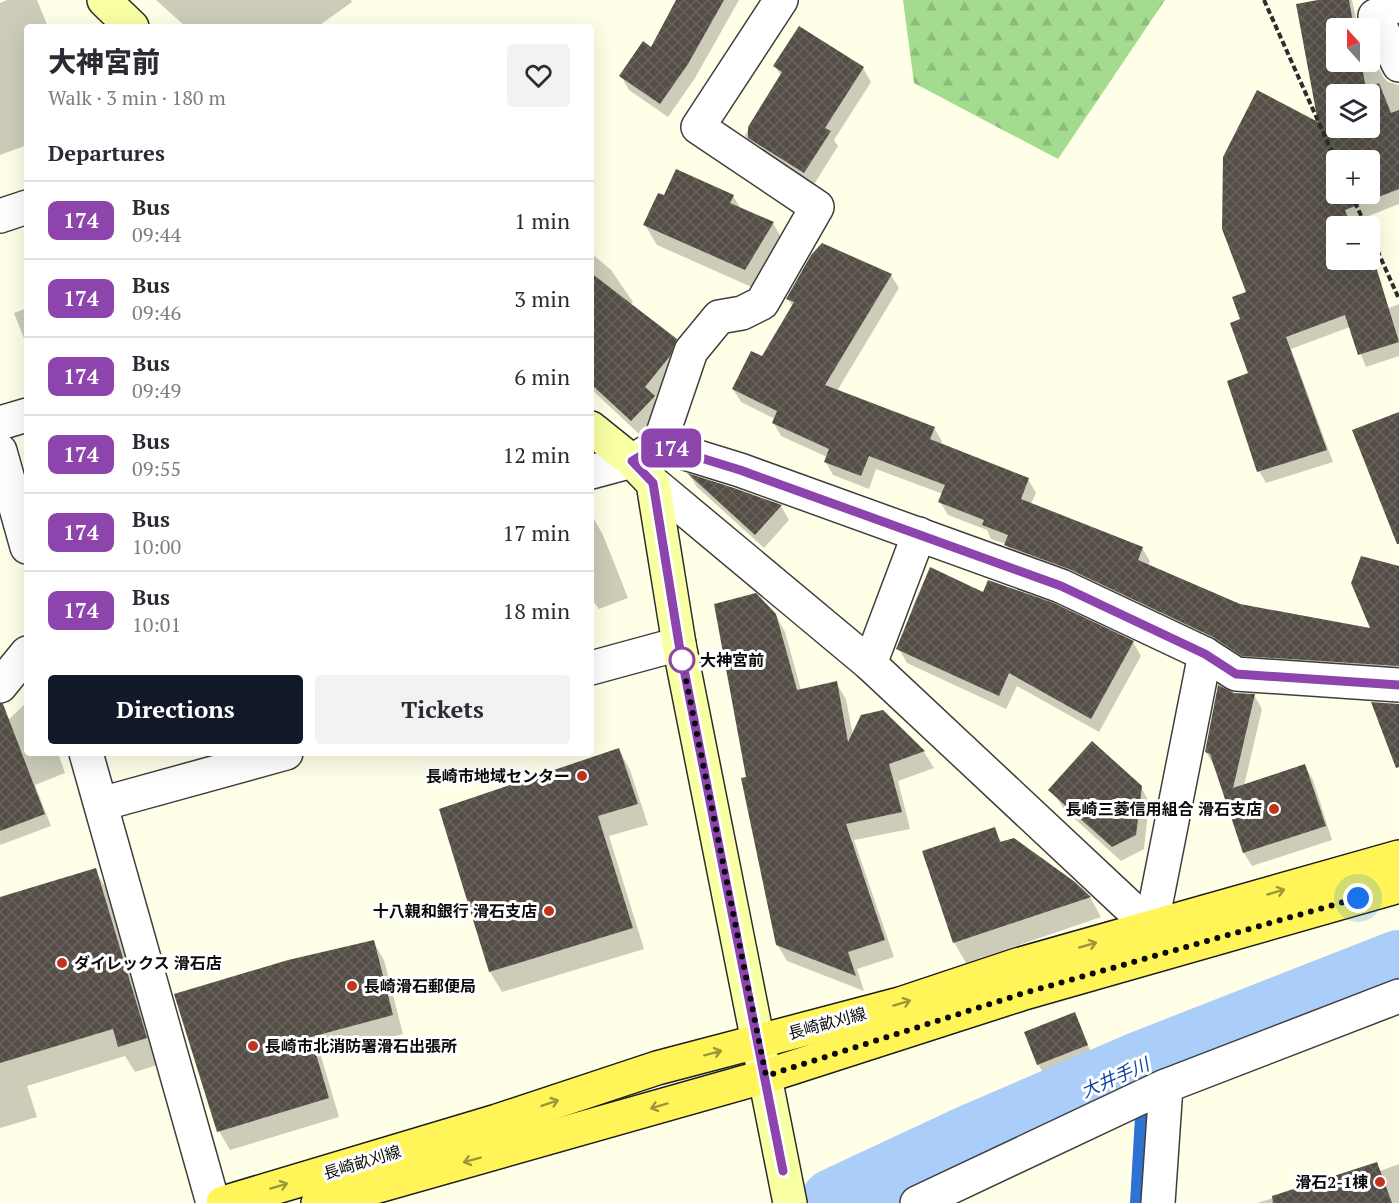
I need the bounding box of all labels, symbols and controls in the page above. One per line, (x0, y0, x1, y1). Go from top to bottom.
north arrow (1326, 18, 1380, 72)
map controls (1326, 18, 1380, 270)
text: 大神宮前 (48, 43, 160, 80)
button: heart (507, 44, 570, 107)
text: Walk · 3 min · 180 m (48, 84, 226, 111)
button: layers (1326, 84, 1380, 138)
text: Departures (48, 138, 165, 167)
button: + (1326, 150, 1380, 204)
text: Bus (132, 192, 170, 221)
text: 174 (63, 206, 99, 234)
text: 1 min (514, 206, 570, 235)
button: − (1326, 216, 1380, 270)
text: 09:44 (132, 221, 181, 248)
text: Bus (132, 270, 170, 299)
text: 174 (63, 284, 99, 312)
text: 3 min (514, 284, 570, 313)
text: 09:46 (132, 299, 181, 326)
text: Bus (132, 348, 170, 377)
text: 174 (63, 362, 99, 390)
text: 6 min (514, 362, 570, 391)
text: 09:49 (132, 377, 181, 404)
text: Bus (132, 426, 170, 455)
line badge: 174 (636, 428, 706, 468)
text: 174 (653, 434, 689, 462)
text: 174 (63, 440, 99, 468)
text: 12 min (503, 440, 570, 469)
text: 09:55 (132, 455, 181, 482)
text: Bus (132, 504, 170, 533)
text: 174 (63, 518, 99, 546)
text: 17 min (503, 518, 570, 547)
text: 10:00 (132, 533, 181, 560)
text: Bus (132, 582, 170, 611)
text: 174 (63, 596, 99, 624)
text: 18 min (503, 596, 570, 625)
text: 10:01 (132, 611, 181, 638)
marker: 大神宮前 (669, 647, 695, 673)
place label: 大神宮前 (700, 649, 764, 671)
button: Directions (48, 675, 303, 744)
button: Tickets (315, 675, 570, 744)
place label: 長崎市地域センター (426, 765, 570, 787)
marker: 長崎市地域センター (575, 769, 589, 783)
place label: 長崎三菱信用組合 滑石支店 (1066, 798, 1262, 820)
marker: 長崎三菱信用組合 滑石支店 (1267, 802, 1281, 816)
your location (1343, 883, 1373, 913)
one-way arrow (1266, 886, 1285, 897)
place label: 十八親和銀行 滑石支店 (373, 900, 537, 922)
marker: 十八親和銀行 滑石支店 (542, 904, 556, 918)
one-way arrow (1078, 939, 1097, 950)
place label: ダイレックス 滑石店 (74, 952, 222, 974)
marker: ダイレックス 滑石店 (55, 956, 69, 970)
place label: 長崎滑石郵便局 (364, 975, 476, 997)
marker: 長崎滑石郵便局 (345, 979, 359, 993)
one-way arrow (892, 997, 911, 1008)
street label: 長崎畝刈線 (786, 1002, 868, 1044)
place label: 長崎市北消防署滑石出張所 (265, 1035, 457, 1057)
marker: 長崎市北消防署滑石出張所 (246, 1039, 260, 1053)
one-way arrow (703, 1047, 722, 1058)
water label: 大井手川 (1077, 1051, 1154, 1103)
one-way arrow (540, 1097, 559, 1108)
one-way arrow (650, 1101, 669, 1112)
street label: 長崎畝刈線 (321, 1140, 403, 1184)
one-way arrow (463, 1155, 482, 1166)
place label: 滑石2-1棟 (1295, 1171, 1368, 1193)
marker: 滑石2-1棟 (1373, 1175, 1387, 1189)
one-way arrow (269, 1180, 288, 1191)

